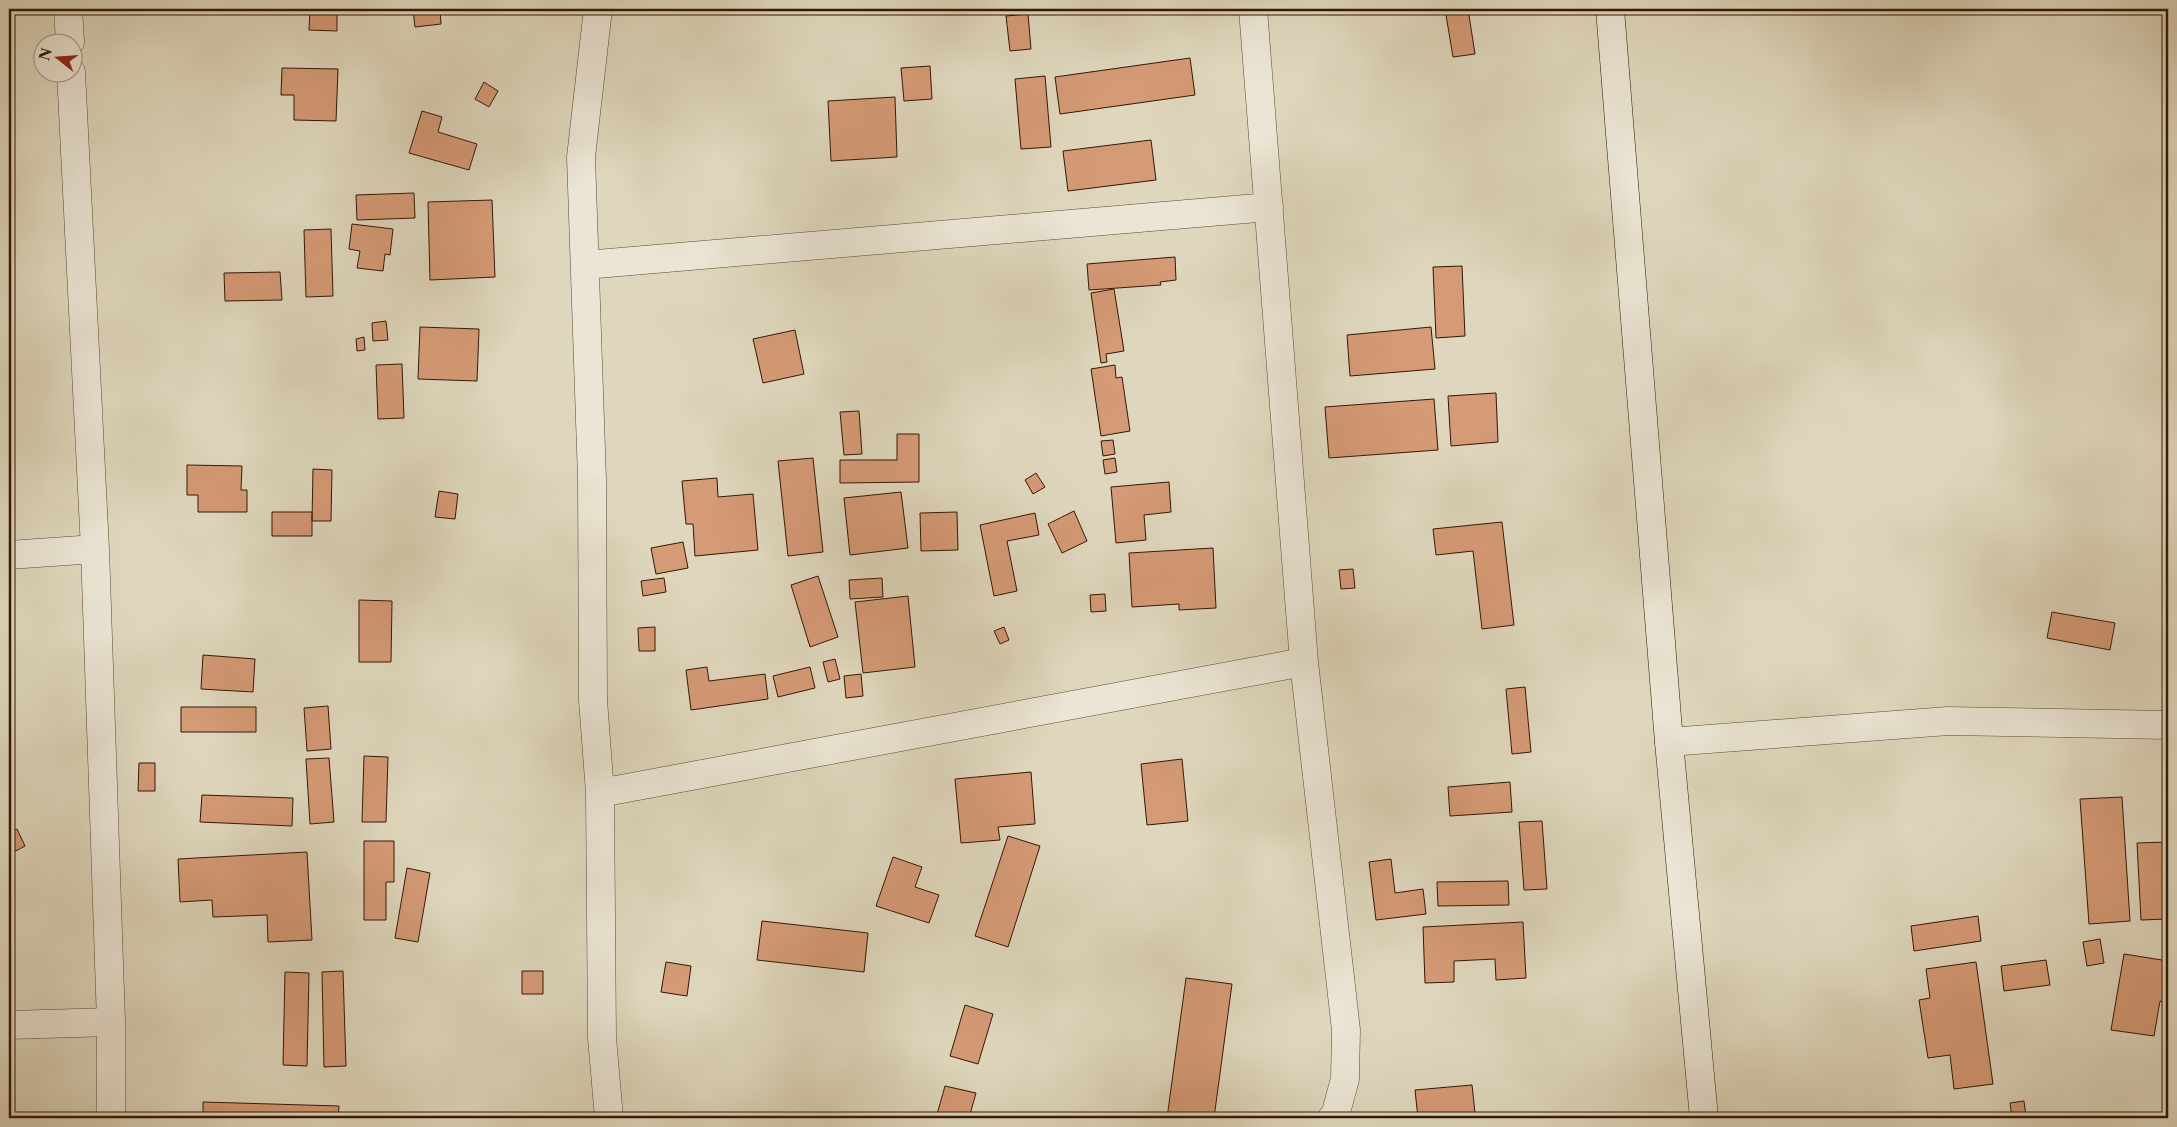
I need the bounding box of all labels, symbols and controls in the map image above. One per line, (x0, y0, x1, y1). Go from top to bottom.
north arrow (32, 32, 82, 82)
text: N (35, 46, 56, 63)

